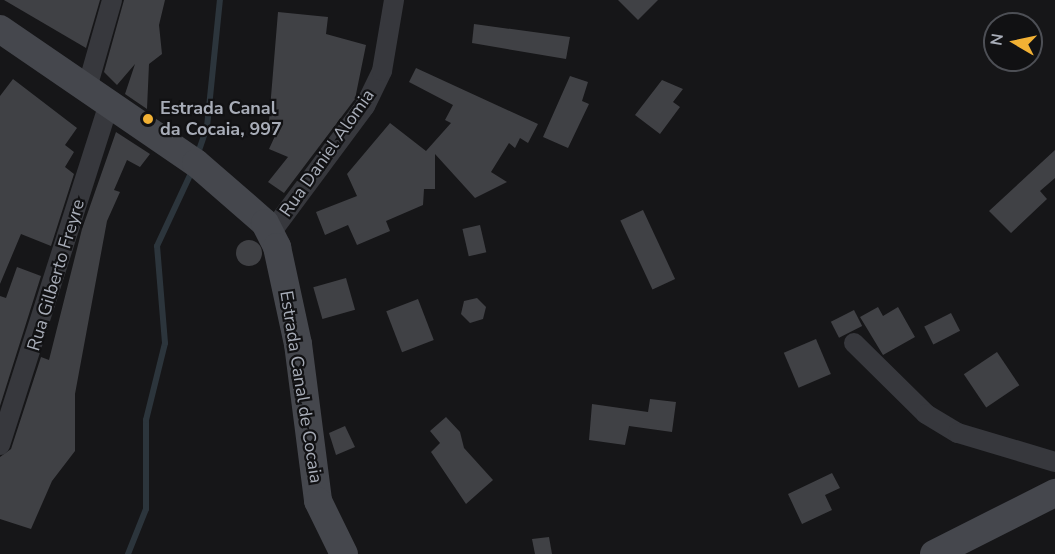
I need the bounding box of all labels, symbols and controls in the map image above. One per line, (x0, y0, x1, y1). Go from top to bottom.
north arrow (983, 12, 1043, 72)
text: N (985, 32, 1009, 47)
street label: Rua Daniel Alomia (275, 85, 379, 221)
place label: Estrada Canal da Cocaia, 997 (160, 98, 282, 140)
marker: Estrada Canal da Cocaia, 997 (141, 112, 155, 126)
street label: Rua Gilberto Freyre (23, 197, 89, 353)
street label: Estrada Canal de Cocaia (275, 289, 327, 485)

